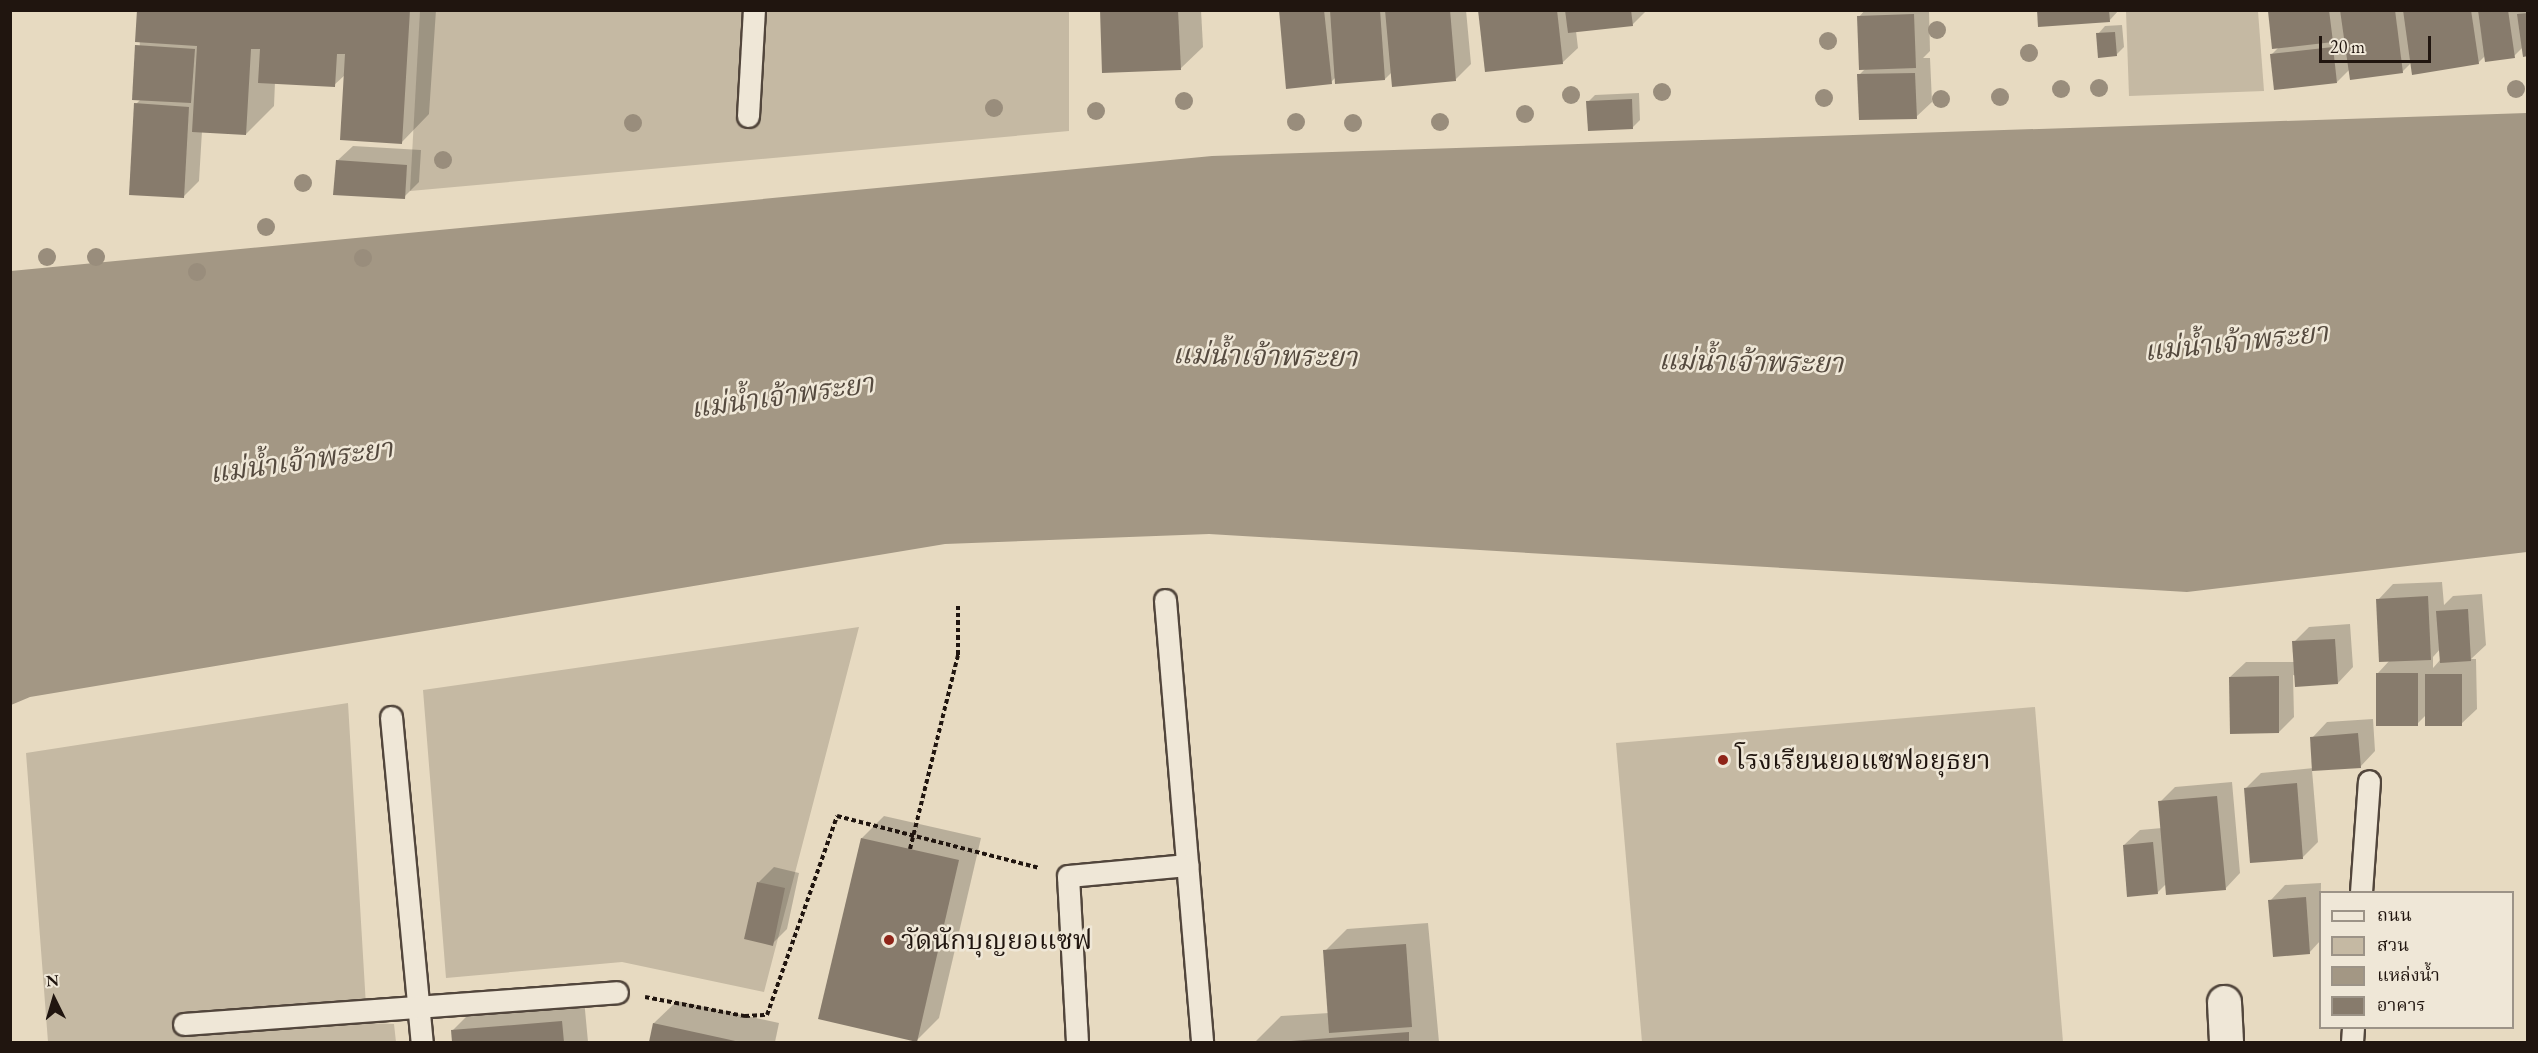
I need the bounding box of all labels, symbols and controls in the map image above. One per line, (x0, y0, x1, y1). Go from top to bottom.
scale bar (2322, 24, 2434, 62)
text: 20 m (2330, 35, 2365, 58)
water label: แม่น้ำเจ้าพระยา (2142, 315, 2330, 367)
water label: แม่น้ำเจ้าพระยา (1172, 337, 1358, 373)
water label: แม่น้ำเจ้าพระยา (1658, 343, 1844, 379)
water label: แม่น้ำเจ้าพระยา (688, 365, 876, 425)
water label: แม่น้ำเจ้าพระยา (207, 430, 395, 490)
place label: โรงเรียนยอแซฟอยุธยา (1735, 744, 1991, 776)
marker: โรงเรียนยอแซฟอยุธยา (1716, 753, 1730, 767)
legend (2319, 891, 2514, 1029)
text: ถนน (2377, 903, 2412, 926)
place label: วัดนักบุญยอแซฟ (901, 924, 1092, 956)
marker: วัดนักบุญยอแซฟ (882, 933, 896, 947)
text: สวน (2377, 933, 2409, 956)
text: แหล่งน้ำ (2377, 963, 2440, 986)
north arrow (24, 969, 84, 1029)
text: N (45, 970, 60, 992)
text: อาคาร (2377, 993, 2426, 1016)

